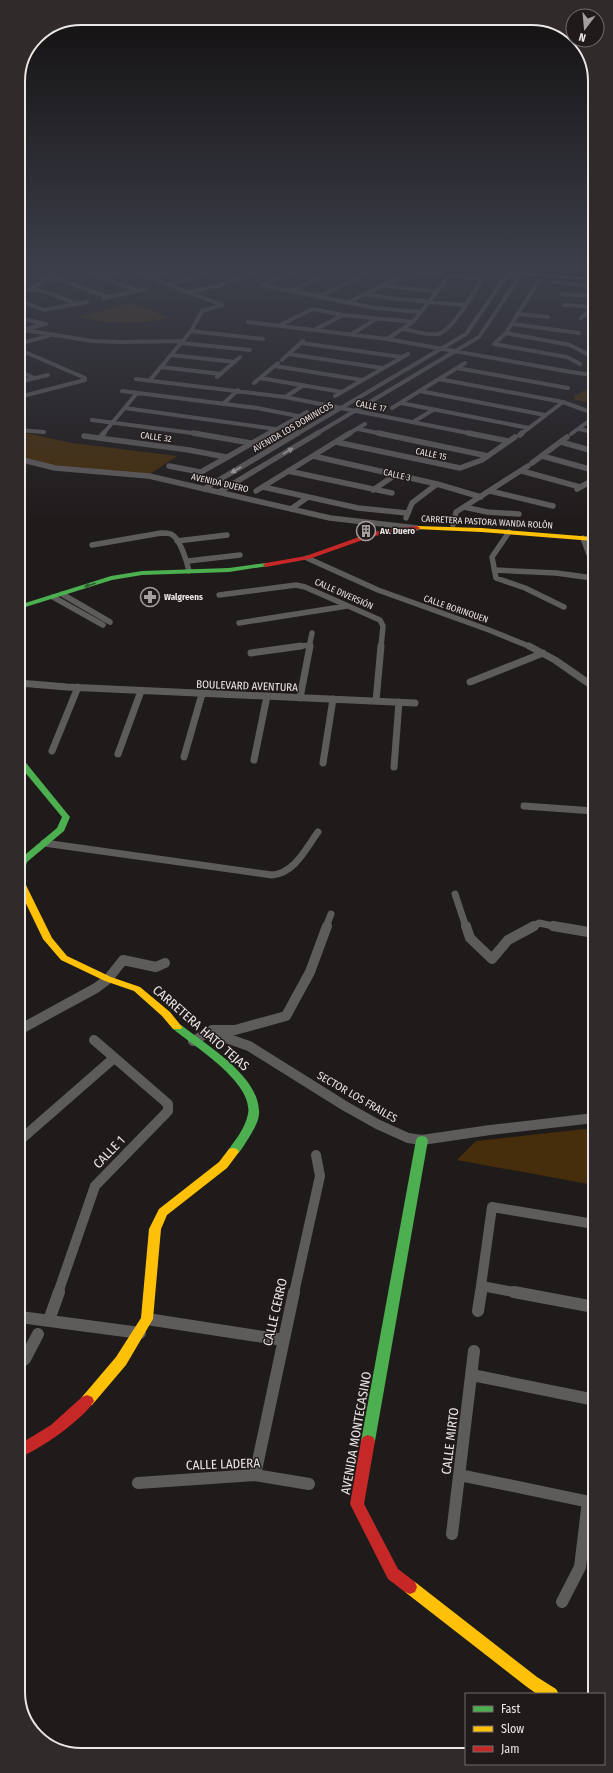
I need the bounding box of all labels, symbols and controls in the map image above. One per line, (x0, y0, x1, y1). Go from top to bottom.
north arrow (565, 8, 605, 48)
text: N (577, 30, 587, 44)
street label: CALLE 17 (355, 398, 387, 414)
street label: AVENIDA LOS DOMINICOS (251, 400, 335, 454)
street label: CALLE 32 (140, 430, 172, 444)
street label: CALLE 15 (415, 446, 447, 462)
one-way arrow (283, 447, 293, 455)
one-way arrow (230, 466, 242, 473)
street label: CALLE 3 (382, 467, 412, 483)
street label: AVENIDA DUERO (190, 472, 250, 495)
street label: CARRETERA PASTORA WANDA ROLÓN (421, 514, 553, 530)
building icon: Av. Duero (355, 520, 377, 542)
place label: Av. Duero (379, 526, 415, 536)
street label: CALLE DIVERSIÓN (313, 577, 375, 611)
one-way arrow (84, 582, 96, 588)
pharmacy icon: Walgreens (139, 586, 161, 608)
place label: Walgreens (164, 592, 203, 602)
street label: CALLE BORINQUEN (422, 593, 490, 625)
street label: BOULEVARD AVENTURA (196, 678, 298, 694)
street label: CARRETERA HATO TEJAS (150, 982, 252, 1074)
street label: SECTOR LOS FRAILES (315, 1069, 400, 1125)
street label: CALLE 1 (90, 1133, 128, 1171)
street label: CALLE CERRO (260, 1277, 290, 1347)
street label: AVENIDA MONTECASINO (338, 1370, 374, 1496)
street label: CALLE MIRTO (438, 1407, 462, 1475)
street label: CALLE LADERA (186, 1455, 261, 1473)
legend (465, 1693, 605, 1765)
text: Fast (501, 1702, 520, 1716)
text: Slow (501, 1722, 524, 1736)
text: Jam (501, 1742, 519, 1756)

